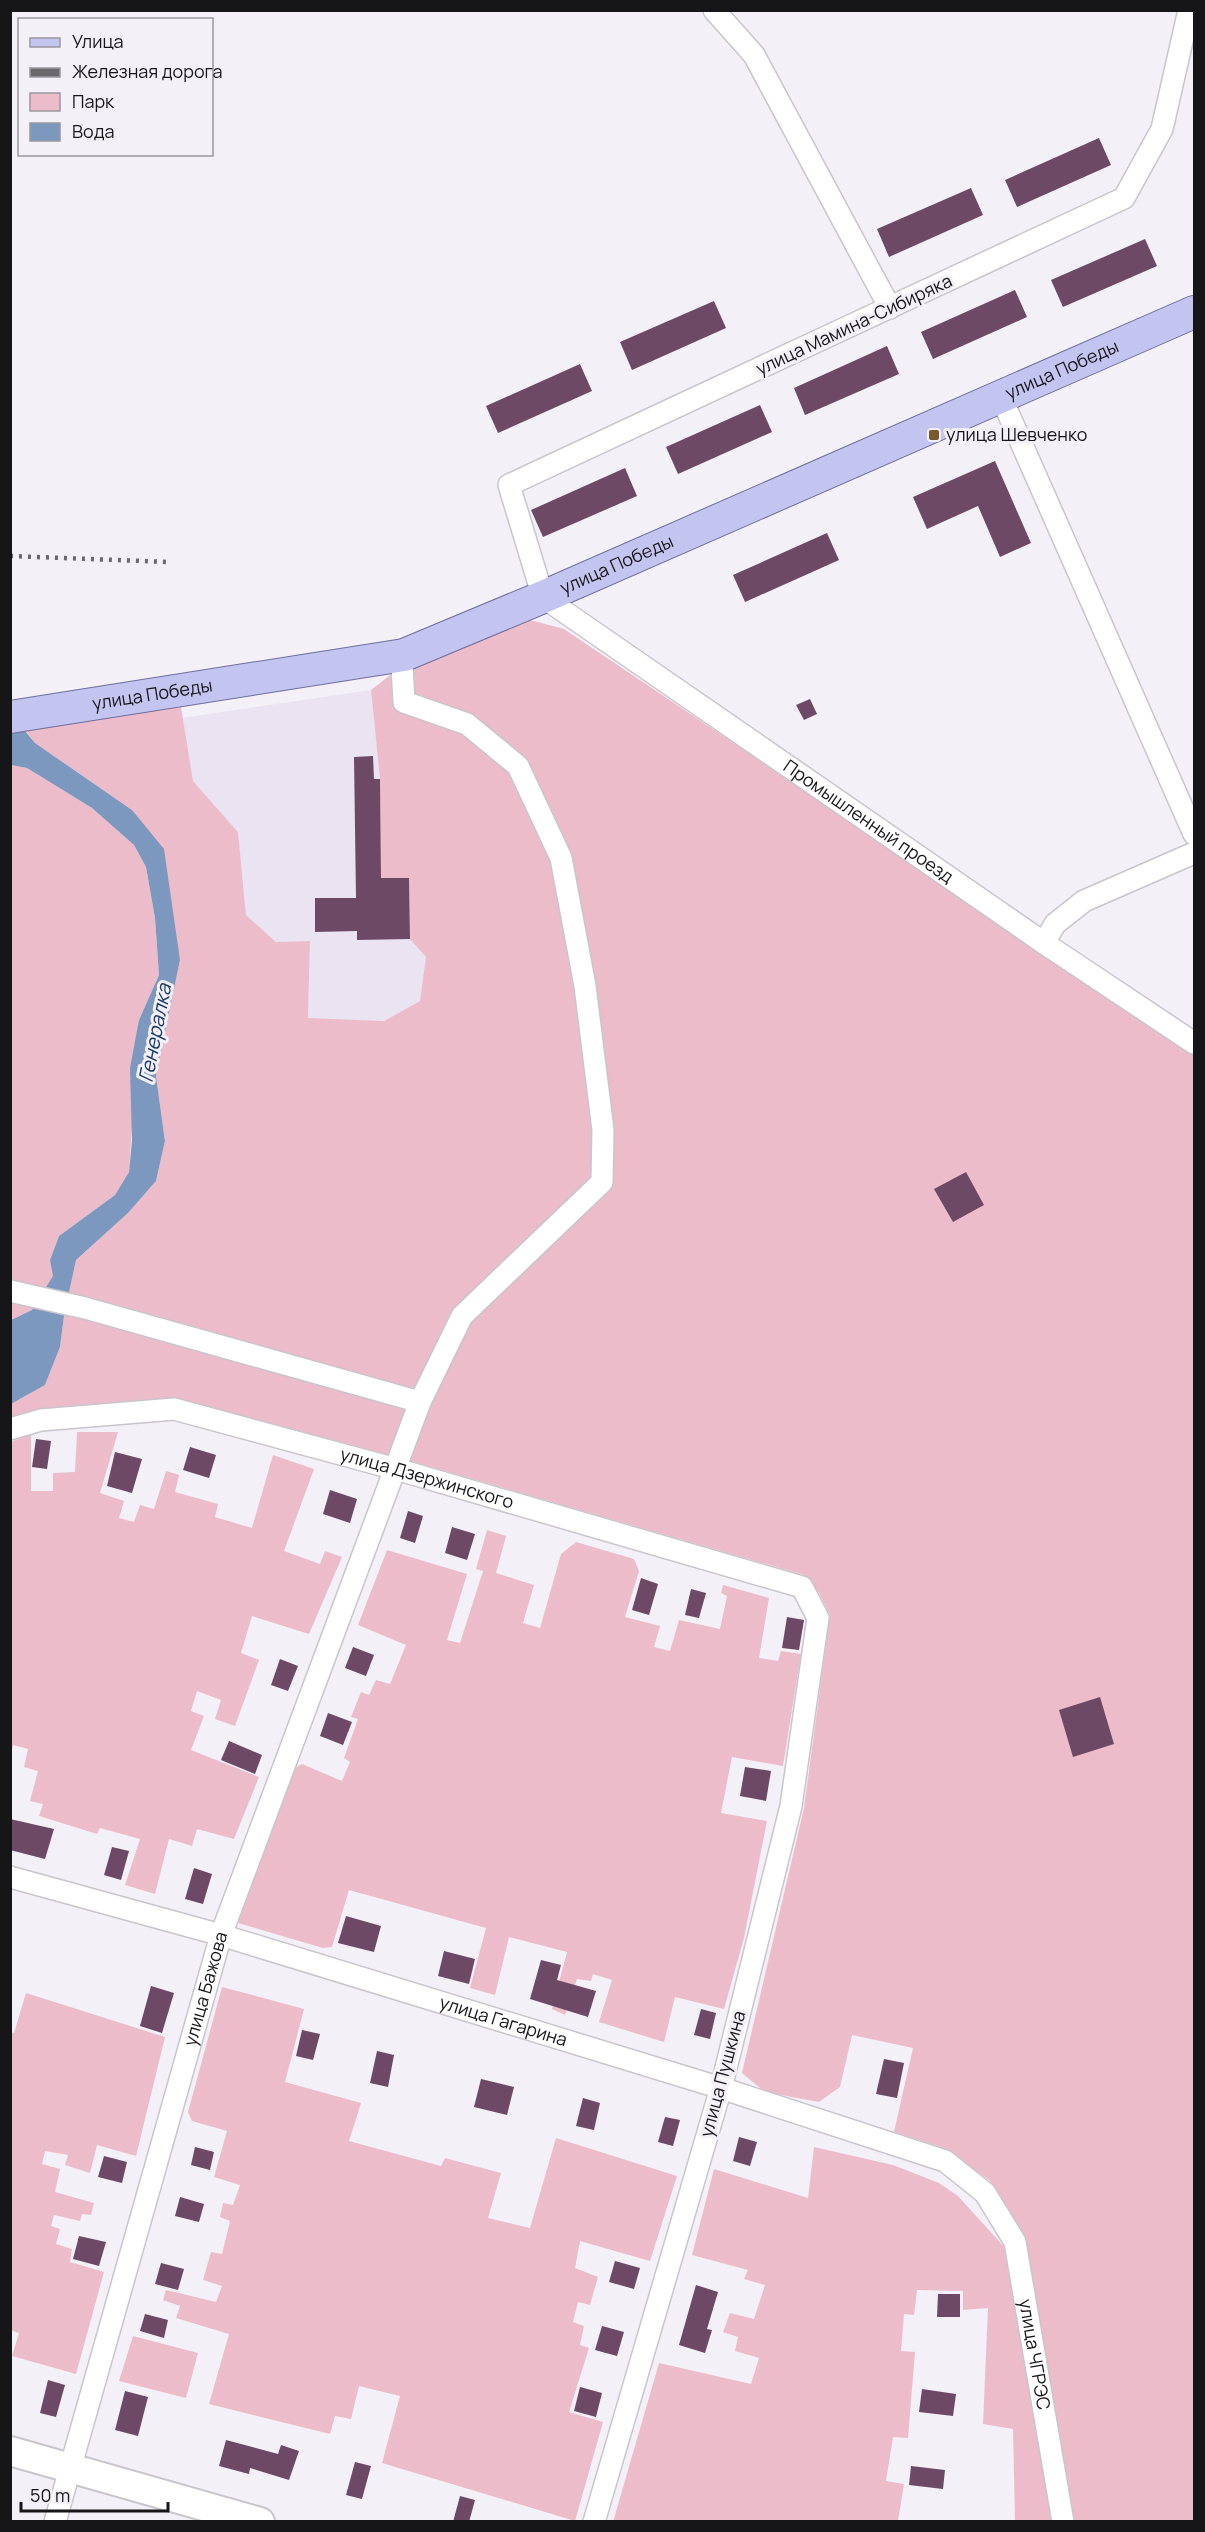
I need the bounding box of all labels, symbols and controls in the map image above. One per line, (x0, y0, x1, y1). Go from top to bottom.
legend (18, 18, 213, 156)
text: Улица (72, 29, 124, 53)
text: Железная дорога (72, 59, 223, 83)
text: Парк (72, 89, 115, 113)
text: Вода (72, 119, 114, 143)
street label: улица Мамина-Сибиряка (752, 268, 956, 380)
street label: улица Победы (1001, 334, 1122, 404)
place label: улица Шевченко (946, 422, 1087, 446)
marker: улица Шевченко (927, 428, 941, 442)
street label: улица Победы (556, 528, 677, 599)
street label: улица Победы (90, 672, 214, 715)
street label: Промышленный проезд (779, 754, 959, 888)
water label: Генералка (132, 980, 177, 1085)
street label: улица Дзержинского (338, 1441, 517, 1514)
street label: улица Бажова (177, 1929, 232, 2049)
street label: улица Гагарина (437, 1990, 570, 2051)
street label: улица Пушкина (694, 2008, 750, 2140)
street label: улица ЧГРЭС (1014, 2297, 1057, 2412)
scale bar (21, 2475, 168, 2513)
text: 50 m (30, 2483, 70, 2507)

